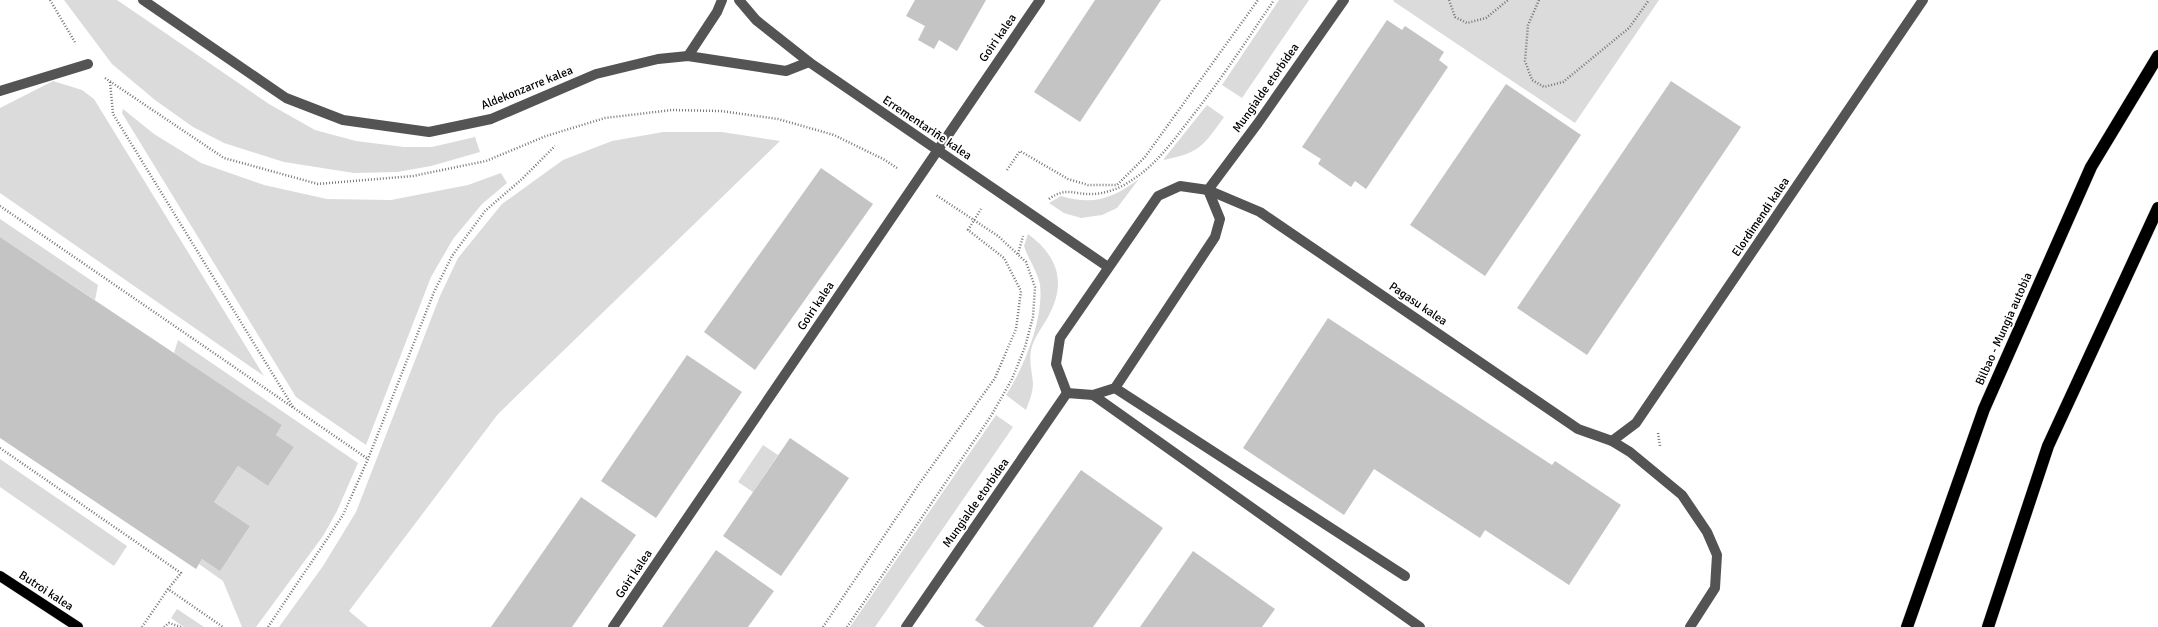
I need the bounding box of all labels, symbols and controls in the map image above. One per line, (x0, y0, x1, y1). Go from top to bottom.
street label: Goiri kalea (976, 11, 1020, 65)
street label: Mungialde etorbidea (1230, 40, 1302, 136)
street label: Aldekonzarre kalea (479, 63, 575, 113)
street label: Errementariñe kalea (880, 93, 974, 163)
street label: Elordimendi kalea (1729, 175, 1793, 259)
street label: Bilbao - Mungia autobia (1972, 270, 2036, 388)
street label: Goiri kalea (794, 279, 838, 333)
street label: Pagasu kalea (1386, 279, 1450, 329)
street label: Mungialde etorbidea (940, 455, 1012, 551)
street label: Goiri kalea (612, 547, 656, 601)
street label: Butroi kalea (16, 568, 76, 614)

